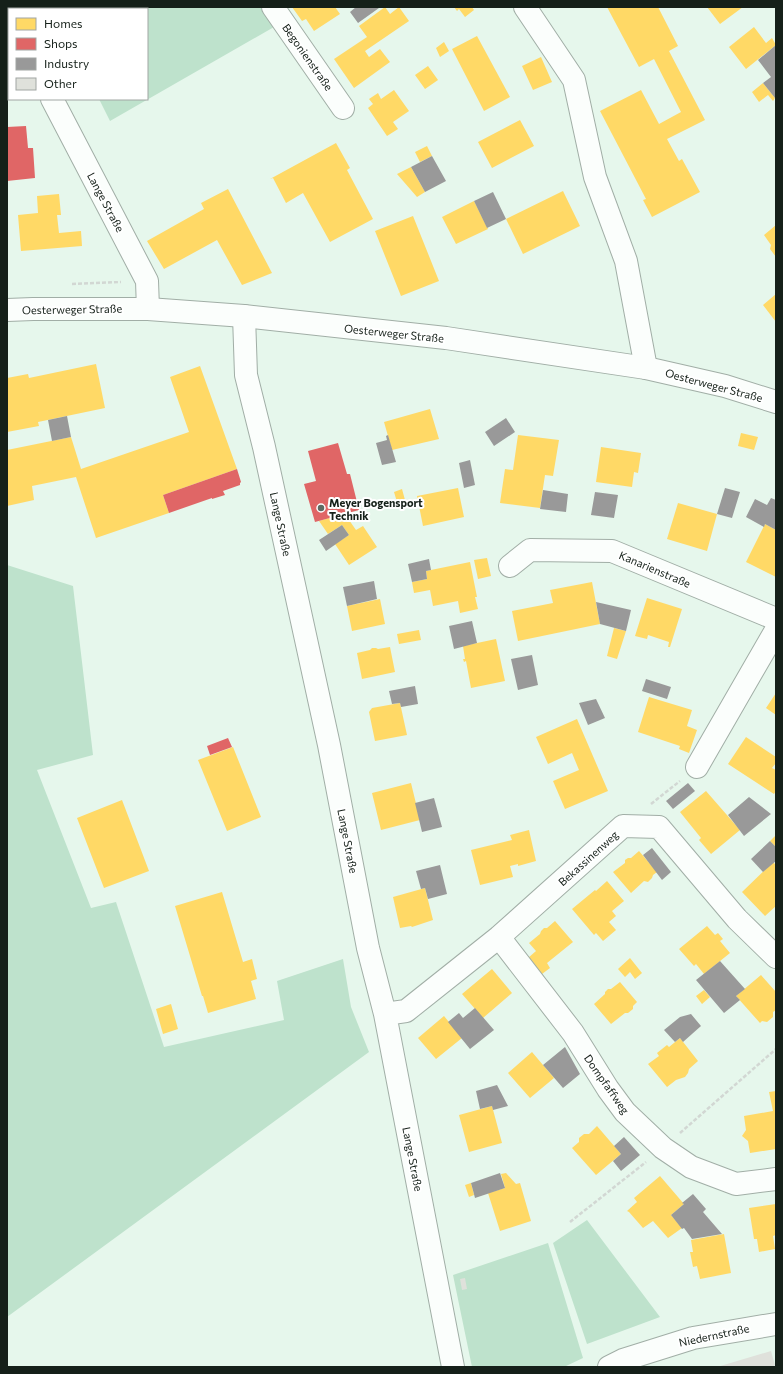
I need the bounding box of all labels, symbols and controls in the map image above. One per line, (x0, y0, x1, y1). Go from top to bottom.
legend (8, 8, 148, 100)
text: Homes (44, 16, 82, 30)
street label: Begonienstraße (280, 21, 336, 93)
text: Shops (44, 36, 78, 50)
text: Industry (44, 56, 89, 70)
text: Other (44, 76, 77, 90)
street label: Lange Straße (85, 170, 127, 234)
street label: Oesterweger Straße (22, 302, 122, 316)
street label: Oesterweger Straße (343, 321, 445, 345)
street label: Oesterweger Straße (664, 366, 764, 404)
street label: Lange Straße (268, 491, 294, 558)
place label: Meyer Bogensport Technik (329, 496, 423, 522)
marker: Meyer Bogensport Technik (316, 503, 326, 513)
street label: Kanarienstraße (617, 548, 693, 590)
street label: Lange Straße (335, 808, 361, 875)
street label: Bekassinenweg (555, 828, 621, 888)
street label: Dompfaffweg (582, 1052, 632, 1116)
street label: Lange Straße (400, 1126, 426, 1193)
street label: Niedernstraße (678, 1321, 751, 1349)

